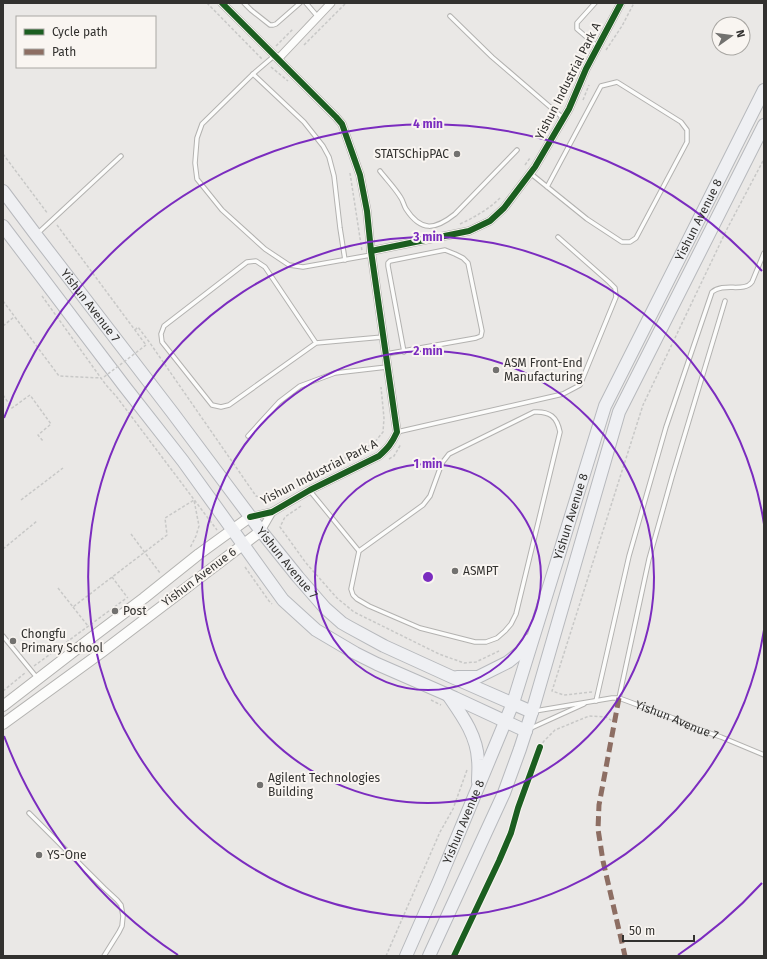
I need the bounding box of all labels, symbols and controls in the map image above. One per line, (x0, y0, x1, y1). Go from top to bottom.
legend (16, 16, 156, 68)
north arrow (711, 16, 751, 56)
street label: Yishun Industrial Park A (532, 20, 604, 142)
text: Cycle path (52, 25, 108, 39)
text: N (733, 29, 747, 39)
text: Path (52, 45, 76, 59)
text: 4 min (413, 117, 443, 131)
place label: STATSChipPAC (374, 147, 449, 161)
marker: STATSChipPAC (452, 149, 462, 159)
street label: Yishun Avenue 8 (672, 176, 725, 263)
text: 3 min (412, 230, 443, 244)
street label: Yishun Avenue 7 (58, 266, 123, 345)
text: 2 min (413, 344, 443, 358)
place label: ASM Front-End Manufacturing (504, 356, 583, 384)
marker: ASM Front-End Manufacturing (491, 365, 501, 375)
street label: Yishun Industrial Park A (258, 436, 380, 508)
text: 1 min (414, 457, 442, 471)
street label: Yishun Avenue 8 (551, 471, 591, 561)
street label: Yishun Avenue 7 (254, 524, 321, 601)
street label: Yishun Avenue 6 (159, 545, 239, 609)
place label: ASMPT (463, 564, 499, 578)
marker: ASMPT (450, 566, 460, 576)
centre of rings (421, 570, 435, 584)
place label: Post (123, 604, 147, 618)
marker: Post (110, 606, 120, 616)
place label: Chongfu Primary School (21, 627, 104, 655)
marker: Chongfu Primary School (8, 636, 18, 646)
street label: Yishun Avenue 7 (633, 698, 720, 743)
place label: Agilent Technologies Building (268, 771, 381, 799)
street label: Yishun Avenue 8 (440, 777, 487, 866)
marker: Agilent Technologies Building (255, 780, 265, 790)
place label: YS-One (47, 848, 87, 862)
marker: YS-One (34, 850, 44, 860)
scale bar (623, 917, 694, 943)
text: 50 m (629, 924, 655, 938)

